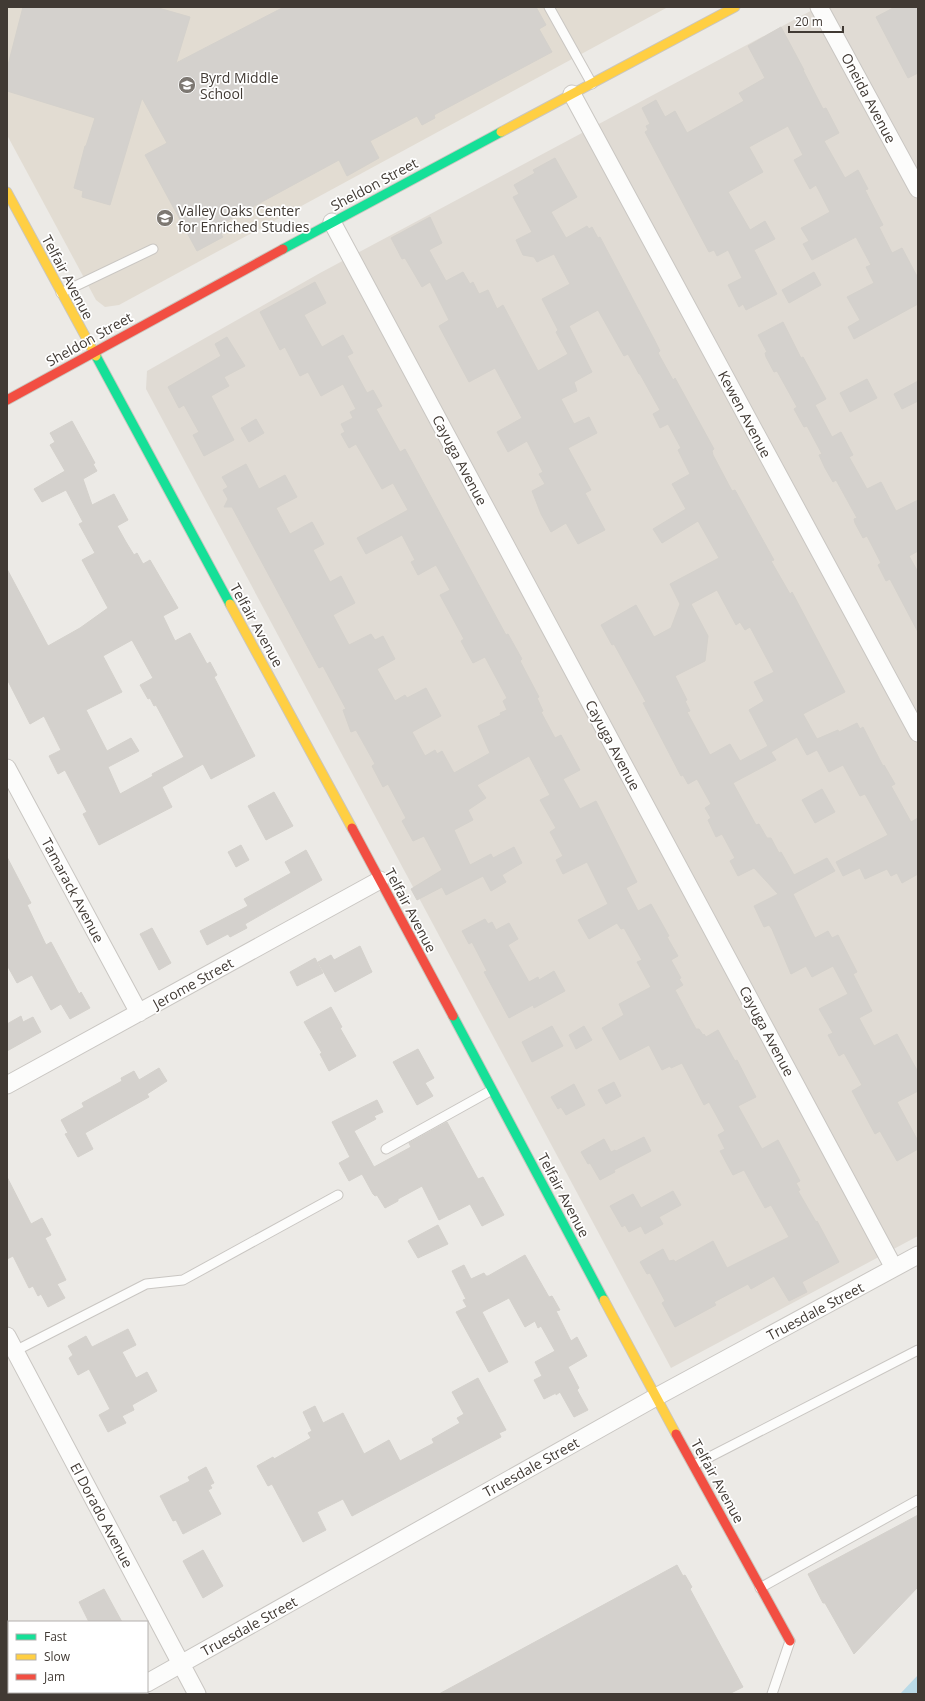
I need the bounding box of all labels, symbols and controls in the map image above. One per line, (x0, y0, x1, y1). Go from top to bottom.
scale bar (789, 8, 843, 34)
text: 20 m (795, 13, 823, 30)
street label: Oneida Avenue (837, 50, 901, 147)
place label: Byrd Middle School (200, 68, 279, 103)
school or university icon: Byrd Middle School (177, 75, 197, 95)
street label: Sheldon Street (327, 153, 421, 215)
place label: Valley Oaks Center for Enriched Studies (178, 201, 310, 236)
school or university icon: Valley Oaks Center for Enriched Studies (155, 208, 175, 228)
street label: Telfair Avenue (38, 231, 98, 323)
street label: Sheldon Street (42, 307, 136, 371)
street label: Kewen Avenue (714, 367, 776, 461)
street label: Cayuga Avenue (428, 411, 492, 509)
street label: Telfair Avenue (226, 580, 288, 670)
street label: Cayuga Avenue (581, 696, 645, 794)
street label: Tamarack Avenue (37, 834, 109, 946)
street label: Telfair Avenue (381, 864, 441, 956)
street label: Jerome Street (148, 953, 237, 1014)
street label: Cayuga Avenue (735, 982, 799, 1080)
street label: Telfair Avenue (534, 1149, 594, 1241)
street label: Truesdale Street (763, 1277, 867, 1345)
street label: Truesdale Street (480, 1433, 582, 1501)
street label: Telfair Avenue (687, 1436, 749, 1526)
street label: El Dorado Avenue (66, 1459, 138, 1571)
street label: Truesdale Street (198, 1592, 300, 1660)
legend (8, 1621, 148, 1693)
text: Fast (44, 1628, 67, 1645)
text: Slow (44, 1648, 71, 1665)
text: Jam (43, 1668, 65, 1685)

